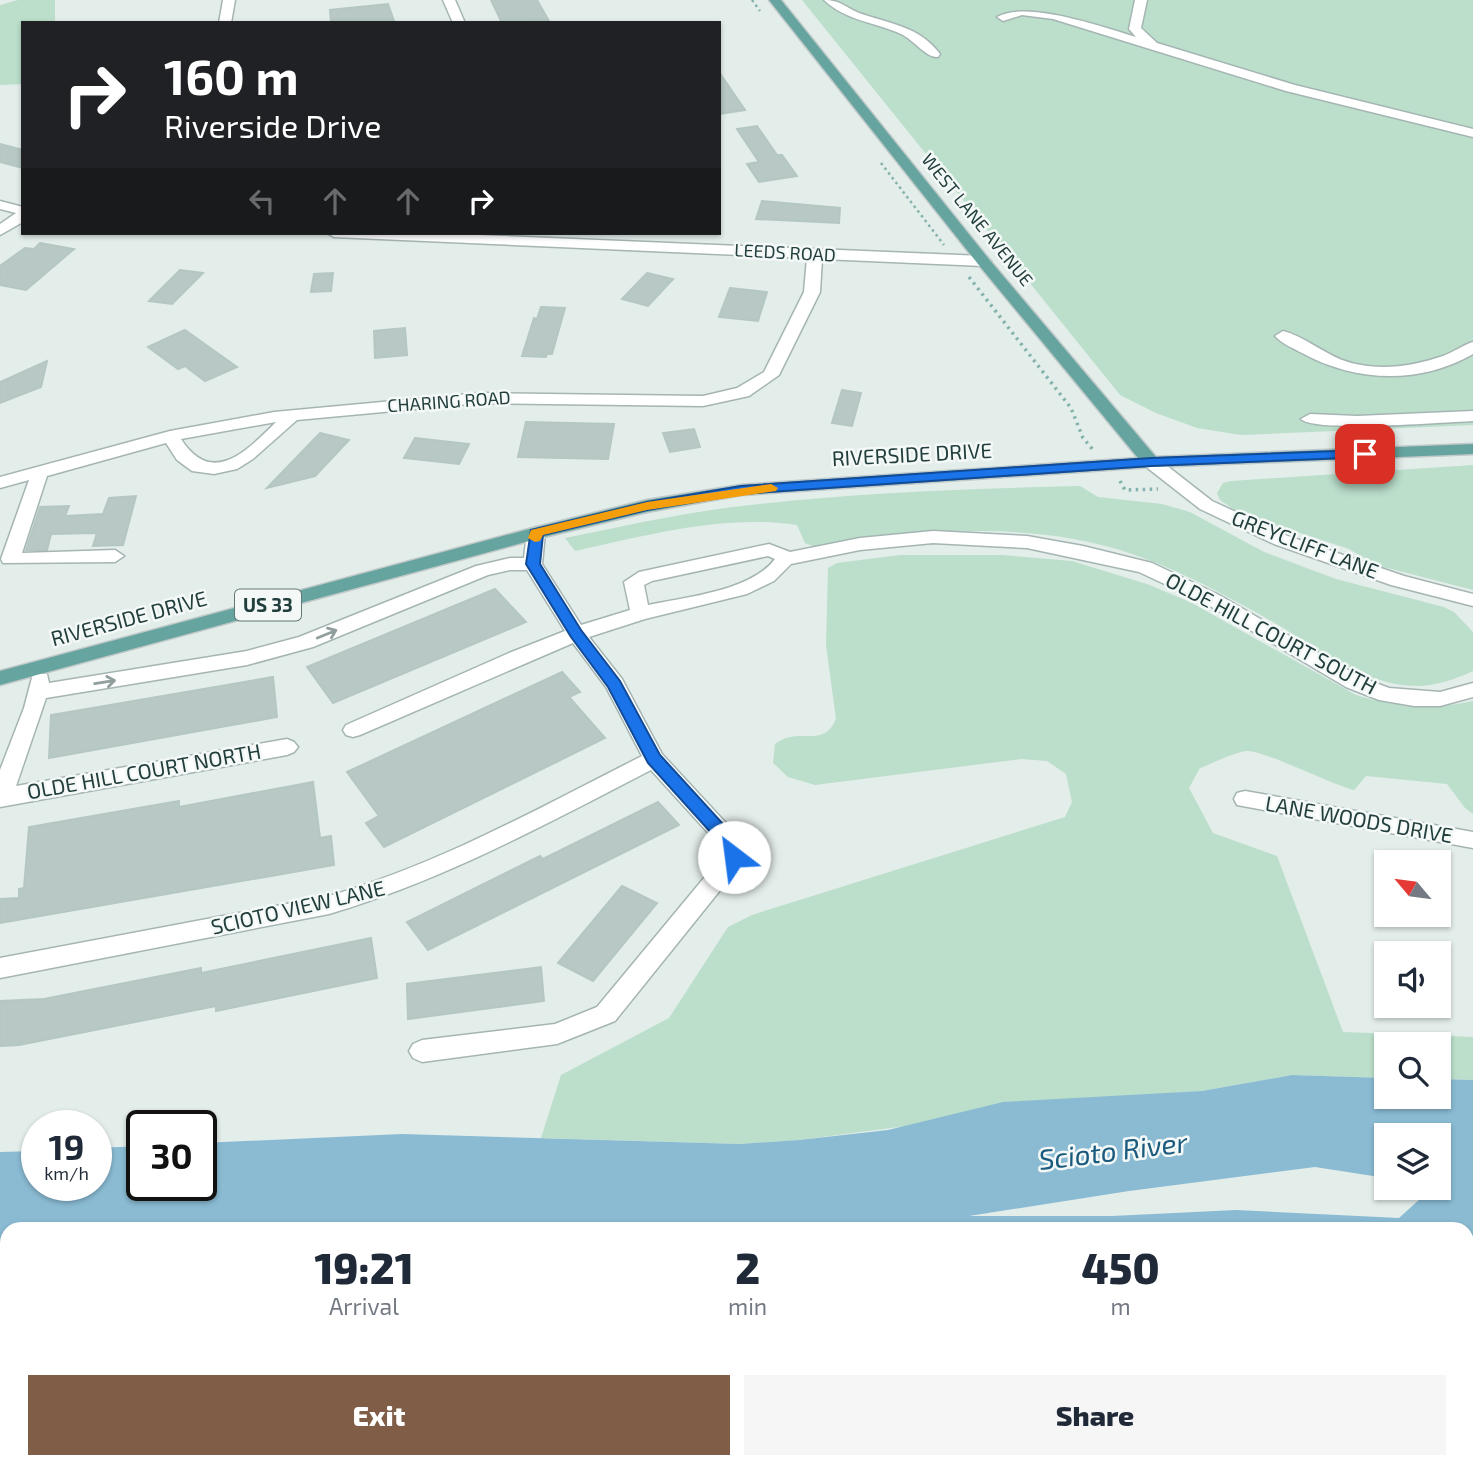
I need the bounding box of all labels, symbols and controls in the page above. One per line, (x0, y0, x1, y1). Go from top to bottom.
text: 160 m (164, 46, 299, 105)
icon: right (49, 49, 140, 140)
text: Riverside Drive (164, 106, 381, 144)
street label: WEST LANE AVENUE (917, 149, 1038, 290)
icon: left (243, 182, 281, 220)
icon: ahead (316, 182, 354, 220)
icon: ahead (389, 182, 427, 220)
icon: right (462, 182, 500, 220)
street label: LEEDS ROAD (734, 238, 836, 266)
street label: CHARING ROAD (387, 386, 511, 416)
pin (1335, 424, 1395, 484)
icon: arrive (1346, 435, 1384, 473)
street label: RIVERSIDE DRIVE (831, 437, 993, 470)
street label: GREYCLIFF LANE (1229, 504, 1382, 583)
street label: OLDE HILL COURT SOUTH (1162, 566, 1382, 699)
street label: RIVERSIDE DRIVE (48, 585, 209, 650)
road number: US 33 (235, 590, 301, 620)
one-way arrow (315, 627, 337, 640)
one-way arrow (93, 675, 116, 688)
street label: OLDE HILL COURT NORTH (25, 738, 263, 803)
street label: LANE WOODS DRIVE (1263, 790, 1455, 847)
position arrow (697, 820, 771, 894)
north arrow (1374, 850, 1451, 928)
map controls (1374, 850, 1451, 1200)
street label: SCIOTO VIEW LANE (208, 874, 387, 939)
button: sound (1374, 941, 1451, 1018)
button: search (1374, 1032, 1451, 1109)
speed limit sign: 30 (126, 1110, 217, 1201)
button: layers (1374, 1123, 1451, 1200)
water label: Scioto River (1037, 1124, 1190, 1176)
text: 19 (49, 1125, 84, 1167)
text: km/h (44, 1162, 89, 1184)
text: 19:21 (314, 1242, 414, 1292)
text: 2 (735, 1242, 760, 1292)
text: 450 (1082, 1242, 1160, 1292)
text: Arrival (329, 1292, 399, 1320)
text: min (728, 1292, 767, 1320)
text: m (1111, 1292, 1131, 1320)
button: Exit (28, 1375, 730, 1455)
button: Share (744, 1375, 1446, 1455)

